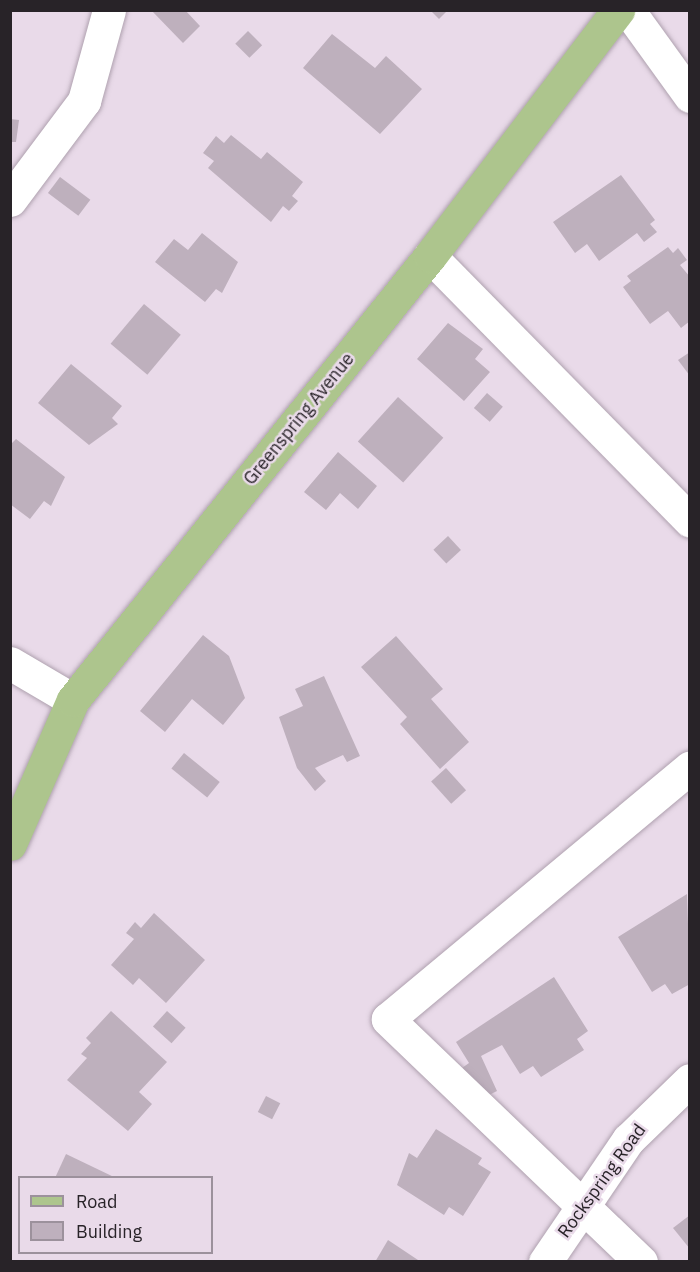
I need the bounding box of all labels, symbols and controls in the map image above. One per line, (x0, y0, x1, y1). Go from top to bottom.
street label: Greenspring Avenue (239, 349, 359, 489)
street label: Rockspring Road (553, 1120, 651, 1242)
legend (18, 1176, 213, 1254)
text: Road (76, 1190, 117, 1213)
text: Building (76, 1220, 142, 1243)

